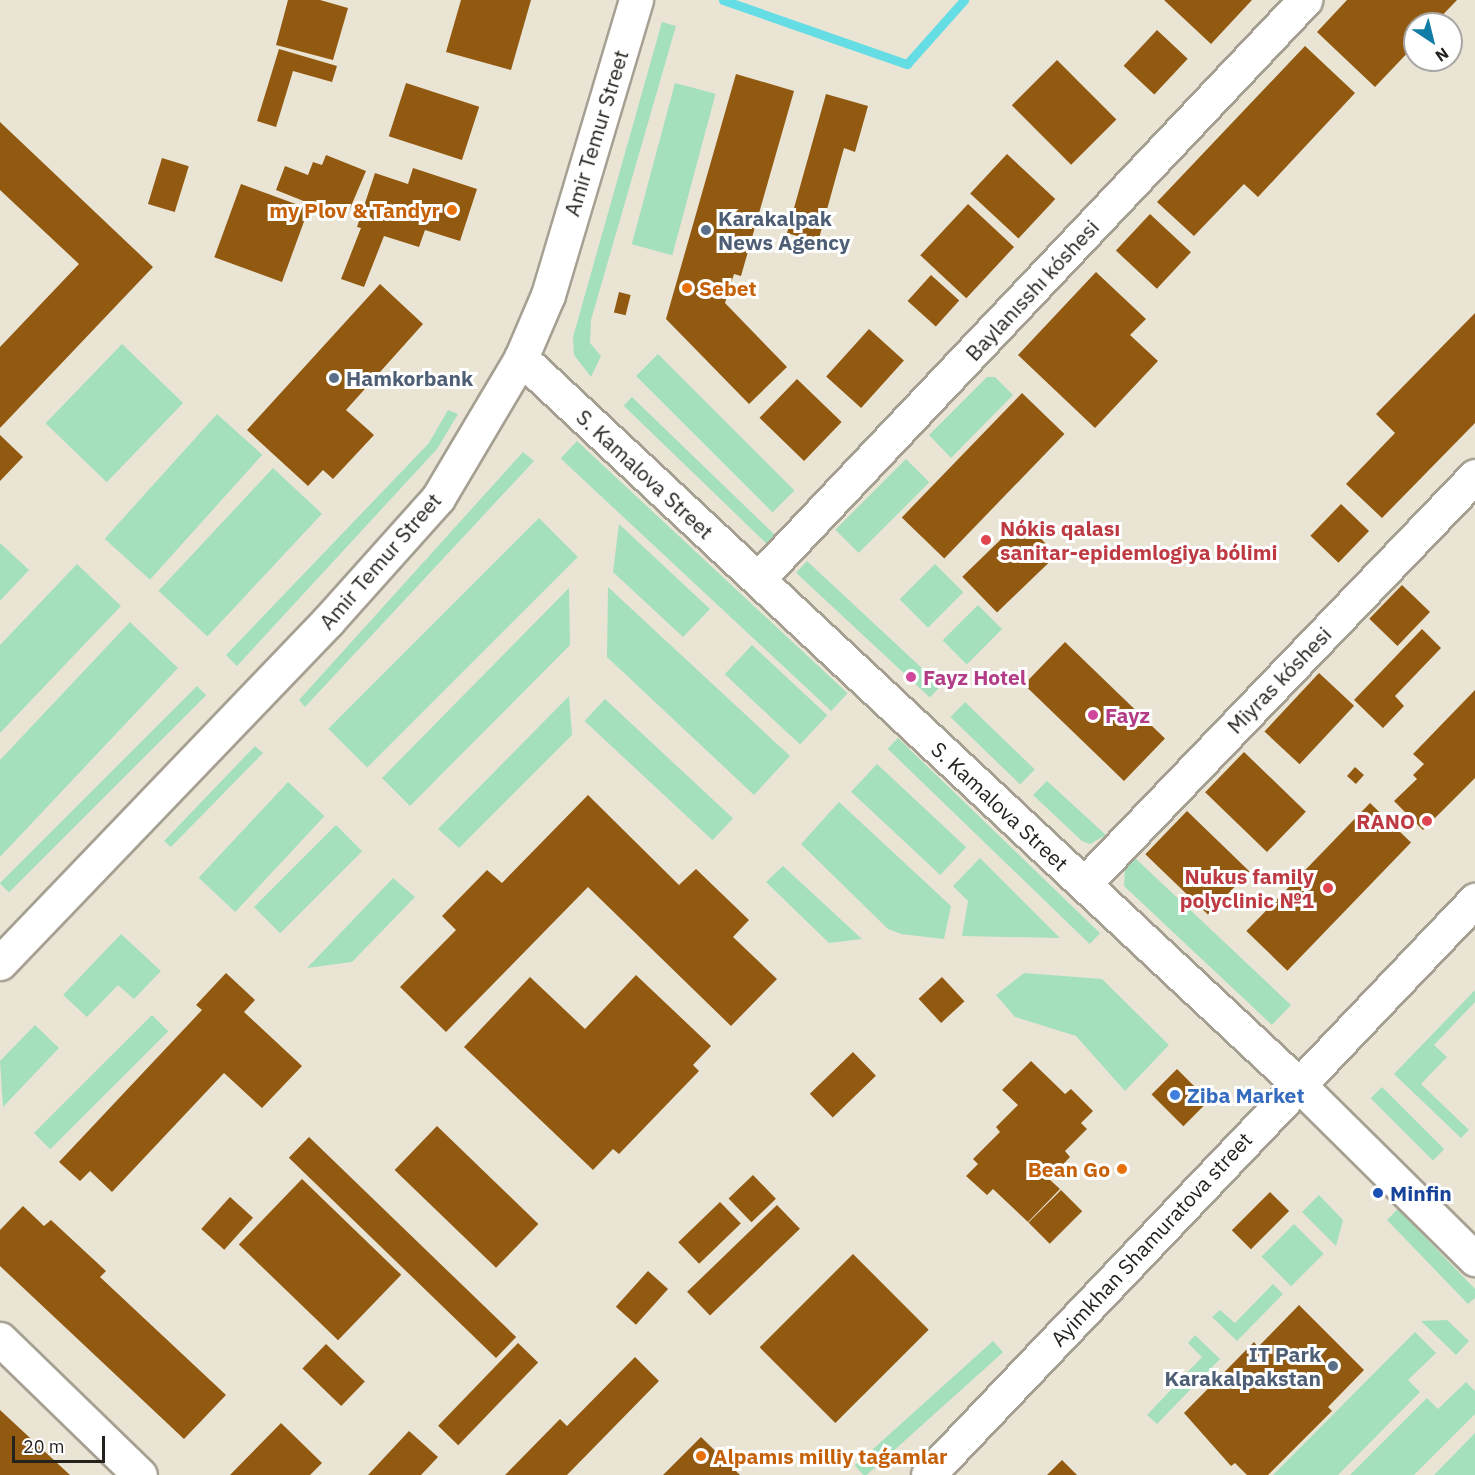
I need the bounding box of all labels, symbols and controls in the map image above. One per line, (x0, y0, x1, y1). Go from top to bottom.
north arrow (1403, 12, 1463, 72)
text: N (1432, 44, 1453, 67)
street label: Amir Temur Street (559, 47, 633, 219)
place label: my Plov & Tandyr (269, 197, 440, 223)
marker: my Plov & Tandyr (445, 203, 459, 217)
place label: Karakalpak News Agency (718, 205, 850, 255)
street label: Baylanısshı kóshesi (960, 214, 1104, 366)
marker: Karakalpak News Agency (699, 223, 713, 237)
place label: Sebet (699, 275, 757, 301)
marker: Sebet (680, 281, 694, 295)
place label: Hamkorbank (346, 365, 473, 391)
marker: Hamkorbank (327, 371, 341, 385)
street label: S. Kamalova Street (571, 404, 719, 544)
street label: Amir Temur Street (314, 488, 446, 634)
place label: Nókis qalası sanitar-epidemlogiya bólimi (1000, 515, 1278, 565)
marker: Nókis qalası sanitar-epidemlogiya bólimi (977, 531, 995, 549)
street label: Miyras kóshesi (1222, 621, 1336, 739)
place label: Fayz Hotel (923, 664, 1026, 690)
marker: Fayz Hotel (904, 670, 918, 684)
place label: Fayz (1105, 702, 1150, 728)
marker: Fayz (1086, 708, 1100, 722)
street label: S. Kamalova Street (926, 736, 1074, 876)
place label: RANO (1356, 808, 1415, 834)
marker: RANO (1420, 814, 1434, 828)
place label: Nukus family polyclinic №1 (1180, 863, 1314, 913)
marker: Nukus family polyclinic №1 (1319, 879, 1337, 897)
place label: Ziba Market (1187, 1082, 1304, 1108)
marker: Ziba Market (1168, 1088, 1182, 1102)
street label: Ayimkhan Shamuratova street (1045, 1127, 1257, 1351)
place label: Bean Go (1028, 1156, 1110, 1182)
marker: Bean Go (1115, 1162, 1129, 1176)
place label: Minfin (1390, 1180, 1452, 1206)
marker: Minfin (1371, 1186, 1385, 1200)
place label: IT Park Karakalpakstan (1165, 1341, 1321, 1391)
marker: IT Park Karakalpakstan (1326, 1359, 1340, 1373)
scale bar (15, 1424, 108, 1462)
text: 20 m (23, 1435, 65, 1458)
place label: Alpamıs milliy taǵamlar (713, 1443, 948, 1469)
marker: Alpamıs milliy taǵamlar (694, 1449, 708, 1463)

